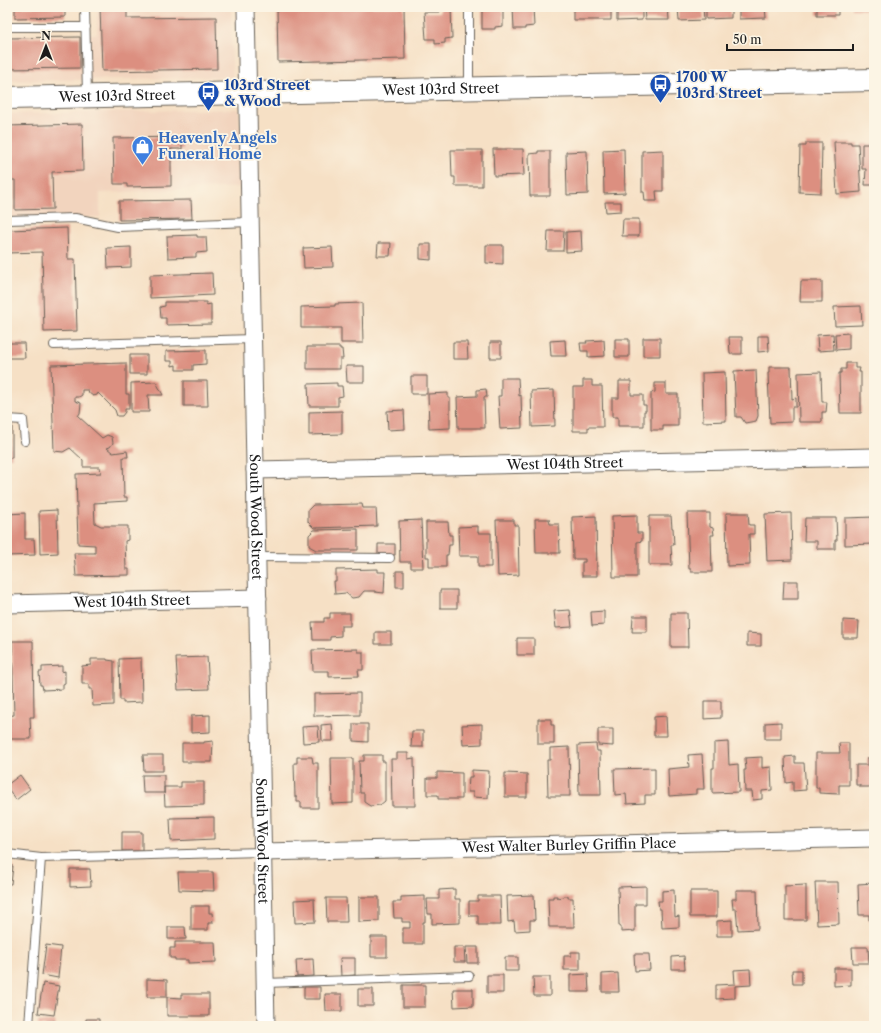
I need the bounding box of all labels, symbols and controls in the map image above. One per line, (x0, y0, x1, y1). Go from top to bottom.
north arrow (26, 26, 66, 66)
scale bar (727, 26, 853, 52)
text: N (41, 29, 51, 43)
text: 50 m (733, 32, 762, 47)
place label: 1700 W 103rd Street (676, 68, 763, 102)
bus stop icon: 1700 W 103rd Street (648, 72, 674, 105)
place label: 103rd Street & Wood (224, 76, 311, 110)
street label: West 103rd Street (381, 79, 500, 99)
bus stop icon: 103rd Street & Wood (195, 80, 221, 113)
street label: West 103rd Street (57, 86, 176, 106)
place label: Heavenly Angels Funeral Home (158, 129, 277, 163)
shop icon: Heavenly Angels Funeral Home (129, 133, 155, 166)
street label: West 104th Street (505, 453, 624, 474)
street label: South Wood Street (246, 454, 266, 580)
street label: West 104th Street (72, 591, 191, 611)
street label: South Wood Street (252, 778, 273, 904)
street label: West Walter Burley Griffin Place (460, 834, 677, 856)

